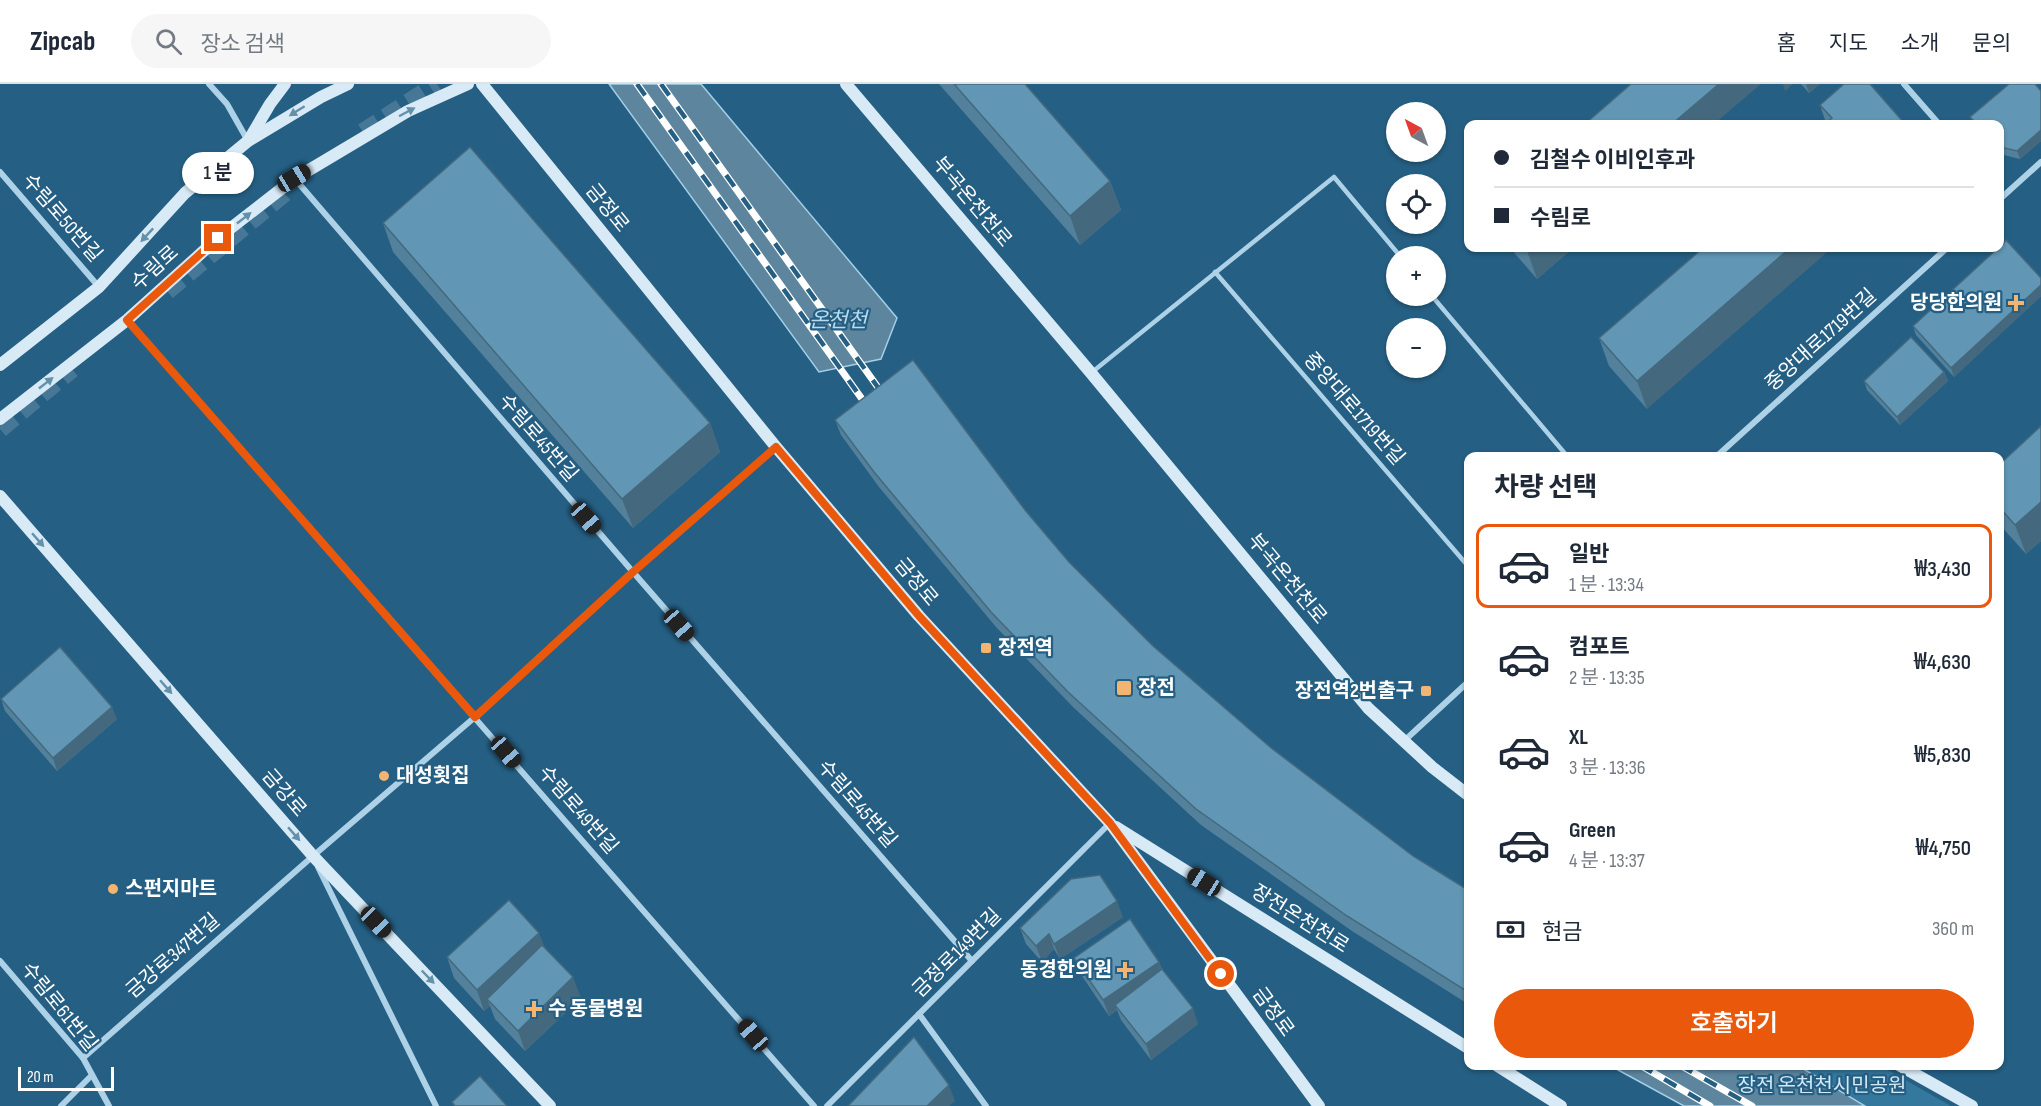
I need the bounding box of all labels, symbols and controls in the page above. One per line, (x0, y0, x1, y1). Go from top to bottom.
search box (131, 14, 551, 68)
text: Zipcab (30, 25, 95, 58)
icon: search (152, 25, 185, 58)
text: 장소 검색 (200, 31, 285, 58)
text: 홈 (1777, 31, 1796, 56)
text: 지도 (1829, 31, 1868, 56)
text: 소개 (1901, 31, 1939, 56)
text: 문의 (1972, 31, 2011, 56)
north arrow (1386, 102, 1446, 162)
map controls (1386, 102, 1446, 378)
one-way arrow (289, 106, 305, 117)
one-way arrow (399, 107, 416, 117)
text: 김철수 이비인후과 (1530, 147, 1695, 174)
callout: 1 분 (182, 151, 254, 193)
street label: 부곡온천천로 (927, 152, 1017, 252)
text: 1 분 (203, 161, 233, 185)
car (274, 161, 314, 195)
street label: 수림로50번길 (17, 169, 107, 267)
button: locate (1386, 174, 1446, 234)
street label: 금정로 (580, 179, 634, 237)
text: 수림로 (1530, 205, 1591, 232)
one-way arrow (236, 211, 252, 224)
route end (204, 224, 231, 251)
one-way arrow (140, 227, 154, 242)
street label: 수림로 (126, 241, 184, 295)
button: + (1386, 246, 1446, 306)
street label: 중앙대로1719번길 (1760, 284, 1882, 396)
place label: 당당한의원 (1910, 291, 2002, 315)
marker: 당당한의원 (2007, 294, 2025, 312)
water label: 온천천 (809, 308, 870, 333)
button: − (1386, 318, 1446, 378)
street label: 중앙대로1719번길 (1299, 348, 1409, 470)
one-way arrow (38, 377, 54, 390)
street label: 수림로45번길 (493, 389, 583, 487)
text: 차량 선택 (1494, 472, 1598, 504)
car (567, 499, 605, 537)
street label: 부곡온천천로 (1242, 529, 1332, 629)
one-way arrow (31, 532, 44, 547)
icon: car (1497, 539, 1551, 593)
text: 일반 (1569, 541, 1609, 568)
street label: 금정로 (889, 553, 943, 611)
text: ₩3,430 (1914, 556, 1971, 583)
text: 1 분 · 13:34 (1569, 573, 1644, 597)
car (660, 606, 698, 644)
icon: car (1497, 632, 1551, 686)
text: 컴포트 (1569, 634, 1630, 661)
place label: 장전역 (998, 636, 1053, 660)
marker: 장전역 (979, 641, 993, 655)
text: ₩4,630 (1914, 649, 1971, 676)
text: 2 분 · 13:35 (1569, 666, 1645, 690)
place label: 장전 (1138, 676, 1175, 700)
one-way arrow (159, 679, 172, 694)
marker: 장전 (1115, 679, 1133, 697)
place label: 장전역2번출구 (1295, 679, 1414, 703)
marker: 장전역2번출구 (1419, 684, 1433, 698)
text: XL (1569, 724, 1588, 751)
icon: car (1497, 725, 1551, 779)
car (487, 733, 525, 771)
text: ₩5,830 (1914, 742, 1971, 769)
street label: 수림로45번길 (812, 755, 902, 853)
text: 3 분 · 13:36 (1569, 756, 1646, 780)
street label: 수림로49번길 (533, 761, 623, 859)
street label: 금강로 (257, 764, 311, 822)
place label: 대성횟집 (396, 764, 470, 788)
marker: 대성횟집 (377, 769, 391, 783)
text: Green (1569, 817, 1616, 844)
icon: car (1497, 818, 1551, 872)
one-way arrow (287, 826, 300, 841)
text: ₩4,750 (1916, 835, 1971, 862)
text: 4 분 · 13:37 (1569, 849, 1645, 873)
car (1184, 865, 1224, 899)
place label: 스펀지마트 (125, 877, 217, 901)
street label: 장전온천천로 (1247, 880, 1353, 958)
marker: 스펀지마트 (106, 882, 120, 896)
car (357, 903, 395, 941)
street label: 금정로149번길 (907, 903, 1007, 1003)
street label: 금강로347번길 (121, 909, 225, 1003)
icon: cash (1494, 913, 1527, 946)
text: 360 m (1932, 917, 1974, 941)
text: 현금 (1542, 919, 1582, 946)
street label: 수림로61번길 (16, 958, 102, 1056)
place label: 동경한의원 (1020, 958, 1112, 982)
route start (1207, 960, 1234, 987)
marker: 동경한의원 (1116, 961, 1134, 979)
one-way arrow (420, 969, 434, 983)
street label: 금정로 (1247, 983, 1299, 1041)
button: 호출하기 (1494, 989, 1974, 1058)
place label: 수 동물병원 (548, 997, 643, 1021)
marker: 수 동물병원 (525, 1000, 543, 1018)
car (734, 1016, 772, 1054)
scale bar (18, 1064, 114, 1092)
text: 20 m (27, 1068, 54, 1087)
park label: 장전 온천천시민공원 (1738, 1074, 1906, 1098)

